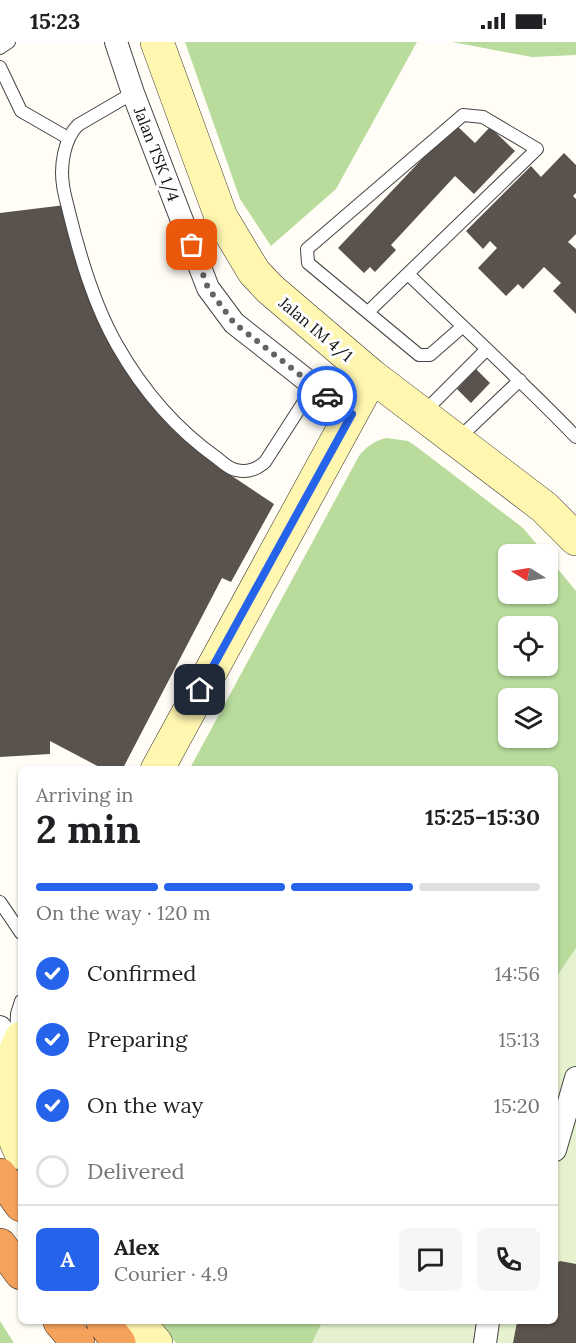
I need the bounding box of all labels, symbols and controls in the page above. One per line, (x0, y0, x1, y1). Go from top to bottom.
text: 15:23 (30, 7, 80, 35)
street label: Jalan TSK 1/4 (129, 103, 184, 205)
pin (166, 219, 217, 270)
icon: bag (175, 228, 208, 261)
street label: Jalan IM 4/1 (274, 292, 357, 366)
courier (297, 366, 357, 426)
icon: car (311, 380, 344, 413)
north arrow (498, 544, 558, 604)
map controls (498, 544, 558, 748)
button: locate (498, 616, 558, 676)
pin (174, 664, 225, 715)
icon: home (183, 673, 216, 706)
button: layers (498, 688, 558, 748)
text: Arriving in (36, 782, 133, 807)
text: 15:25–15:30 (425, 803, 540, 831)
text: 2 min (36, 804, 141, 854)
text: On the way · 120 m (36, 900, 211, 925)
icon: check (36, 957, 69, 990)
text: Confirmed (87, 959, 196, 987)
text: 14:56 (494, 961, 540, 986)
icon: check (36, 1023, 69, 1056)
text: Preparing (87, 1025, 187, 1053)
text: 15:13 (498, 1027, 540, 1052)
icon: check (36, 1089, 69, 1122)
text: On the way (87, 1091, 203, 1119)
text: 15:20 (494, 1093, 540, 1118)
text: Delivered (87, 1157, 185, 1185)
button: chat (399, 1228, 462, 1291)
button: phone (477, 1228, 540, 1291)
text: Alex (114, 1233, 159, 1261)
text: A (60, 1245, 75, 1273)
text: Courier · 4.9 (114, 1261, 228, 1286)

